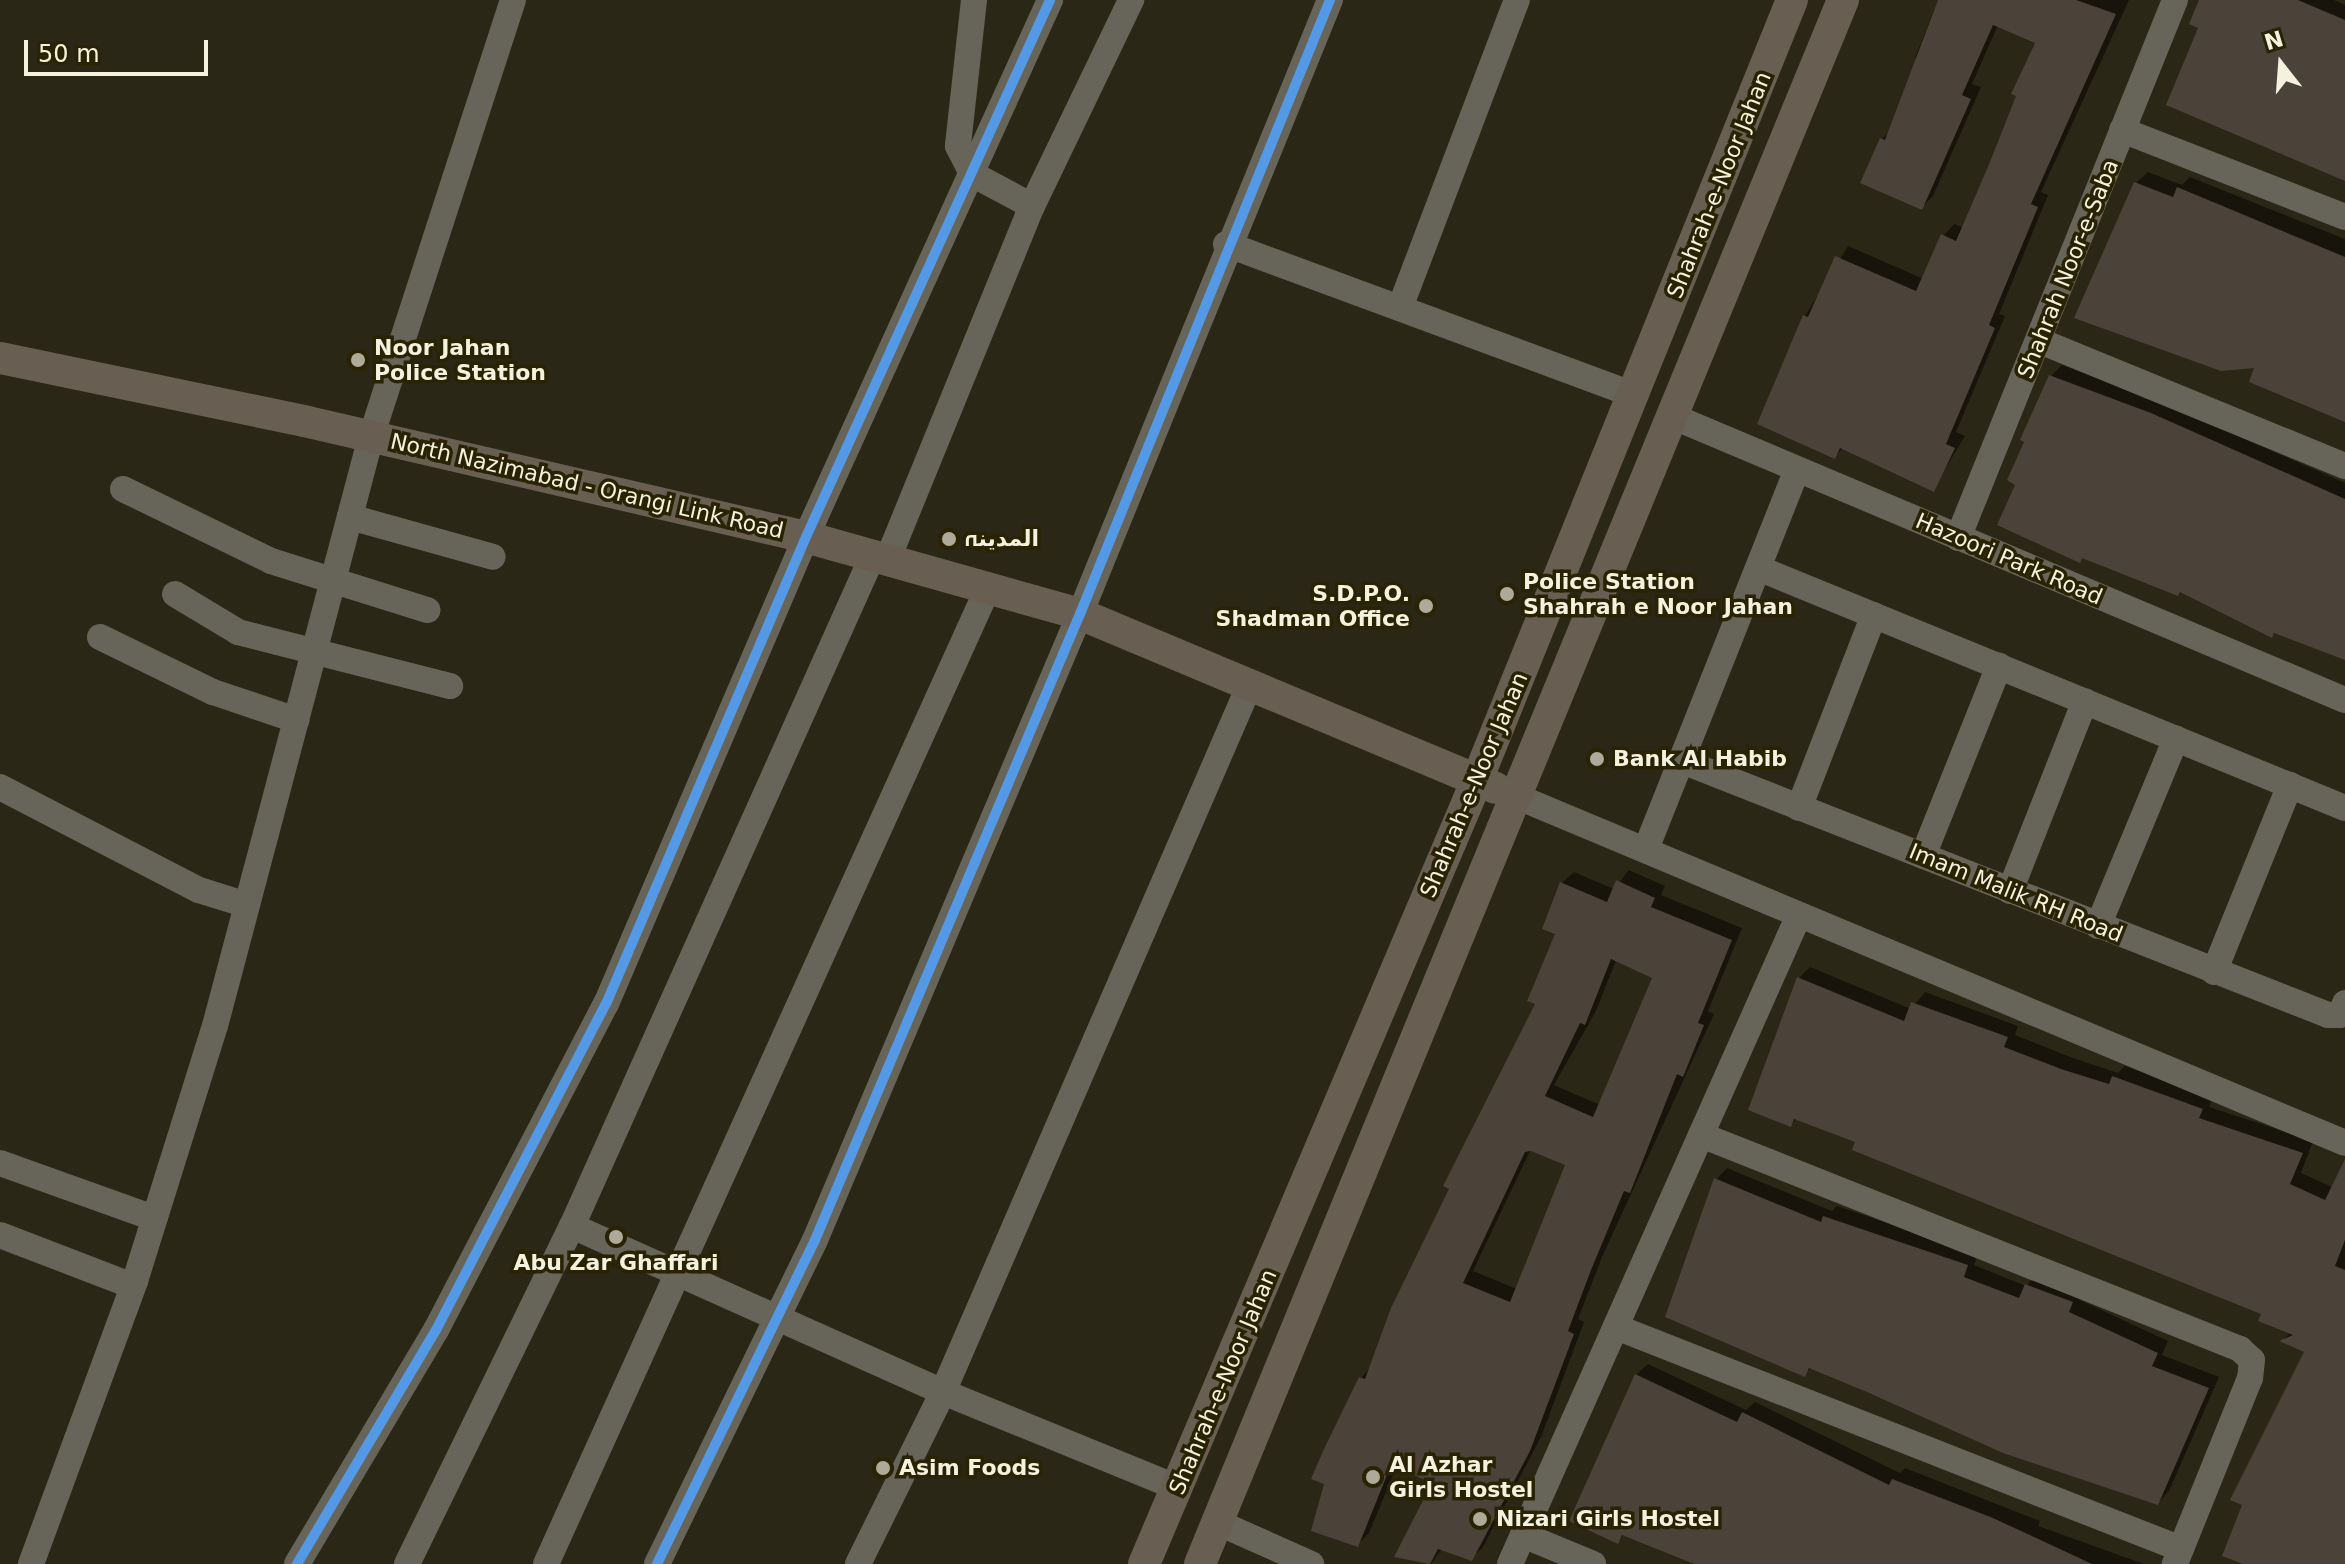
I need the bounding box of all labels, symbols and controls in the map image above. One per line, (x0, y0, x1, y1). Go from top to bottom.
scale bar (28, 24, 212, 74)
north arrow (2241, 24, 2321, 104)
text: N (2261, 26, 2286, 55)
text: 50 m (38, 40, 100, 68)
street label: Shahrah-e-Noor Jahan (1661, 68, 1777, 302)
street label: Shahrah Noor-e-Saba (2012, 156, 2124, 382)
place label: Noor Jahan Police Station (374, 334, 546, 386)
marker: Noor Jahan Police Station (349, 351, 367, 369)
street label: North Nazimabad - Orangi Link Road (388, 428, 786, 544)
street label: Hazoori Park Road (1912, 508, 2106, 610)
place label: المدینہ (965, 526, 1039, 552)
marker: المدینہ (940, 530, 958, 548)
place label: Police Station Shahrah e Noor Jahan (1523, 568, 1793, 620)
place label: S.D.P.O. Shadman Office (1216, 580, 1410, 632)
marker: Police Station Shahrah e Noor Jahan (1498, 585, 1516, 603)
marker: S.D.P.O. Shadman Office (1417, 597, 1435, 615)
street label: Shahrah-e-Noor Jahan (1415, 668, 1533, 902)
place label: Bank Al Habib (1613, 746, 1787, 772)
marker: Bank Al Habib (1588, 750, 1606, 768)
street label: Imam Malik RH Road (1905, 838, 2127, 948)
marker: Abu Zar Ghaffari (607, 1228, 625, 1246)
place label: Abu Zar Ghaffari (513, 1250, 719, 1276)
street label: Shahrah-e-Noor Jahan (1164, 1265, 1282, 1499)
place label: Al Azhar Girls Hostel (1389, 1451, 1533, 1502)
place label: Asim Foods (899, 1455, 1040, 1481)
marker: Asim Foods (874, 1459, 892, 1477)
marker: Al Azhar Girls Hostel (1364, 1468, 1382, 1486)
place label: Nizari Girls Hostel (1496, 1506, 1720, 1532)
marker: Nizari Girls Hostel (1471, 1510, 1489, 1528)

